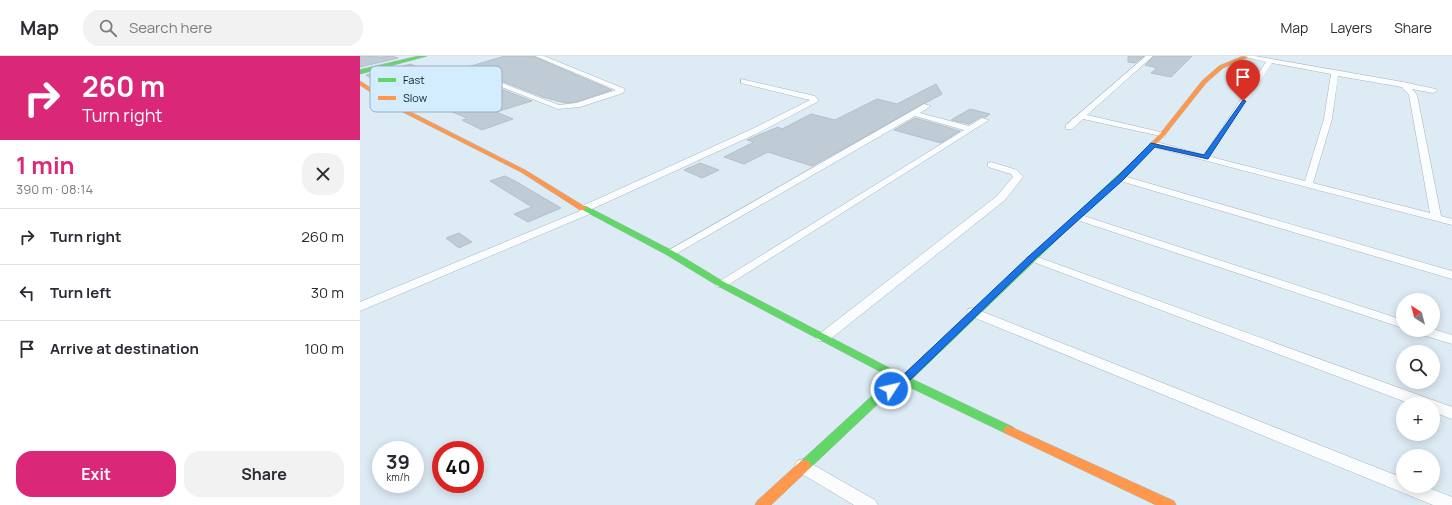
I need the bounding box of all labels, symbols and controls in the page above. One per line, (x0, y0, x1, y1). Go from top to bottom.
search box (83, 10, 363, 46)
text: Map (20, 15, 59, 41)
icon: search (97, 17, 119, 39)
text: Search here (129, 17, 212, 38)
text: Map (1280, 18, 1308, 37)
text: Layers (1330, 18, 1372, 37)
text: Share (1394, 18, 1432, 37)
pin (1226, 60, 1260, 101)
legend (370, 66, 502, 112)
icon: arrive (1232, 66, 1254, 88)
text: 260 m (82, 67, 165, 105)
icon: right (16, 72, 68, 124)
text: Fast (403, 72, 425, 87)
text: Slow (403, 90, 428, 105)
text: Turn right (82, 103, 163, 127)
text: 1 min (16, 148, 75, 181)
button: close (302, 153, 344, 195)
text: 390 m · 08:14 (16, 180, 93, 198)
icon: right (16, 226, 38, 248)
text: Turn right (50, 226, 121, 247)
text: 260 m (301, 226, 344, 247)
icon: left (16, 282, 38, 304)
text: Turn left (50, 282, 112, 303)
text: 30 m (311, 282, 344, 303)
north arrow (1396, 293, 1440, 337)
map controls (1396, 293, 1440, 493)
icon: arrive (16, 338, 38, 360)
text: Arrive at destination (50, 338, 199, 359)
text: 100 m (304, 338, 344, 359)
button: search (1396, 345, 1440, 389)
position arrow (870, 368, 912, 410)
button: + (1396, 397, 1440, 441)
speed limit sign: 40 (432, 441, 484, 493)
text: 39 (386, 448, 410, 475)
button: − (1396, 449, 1440, 493)
button: Exit (16, 451, 176, 497)
button: Share (184, 451, 344, 497)
text: km/h (386, 470, 410, 484)

